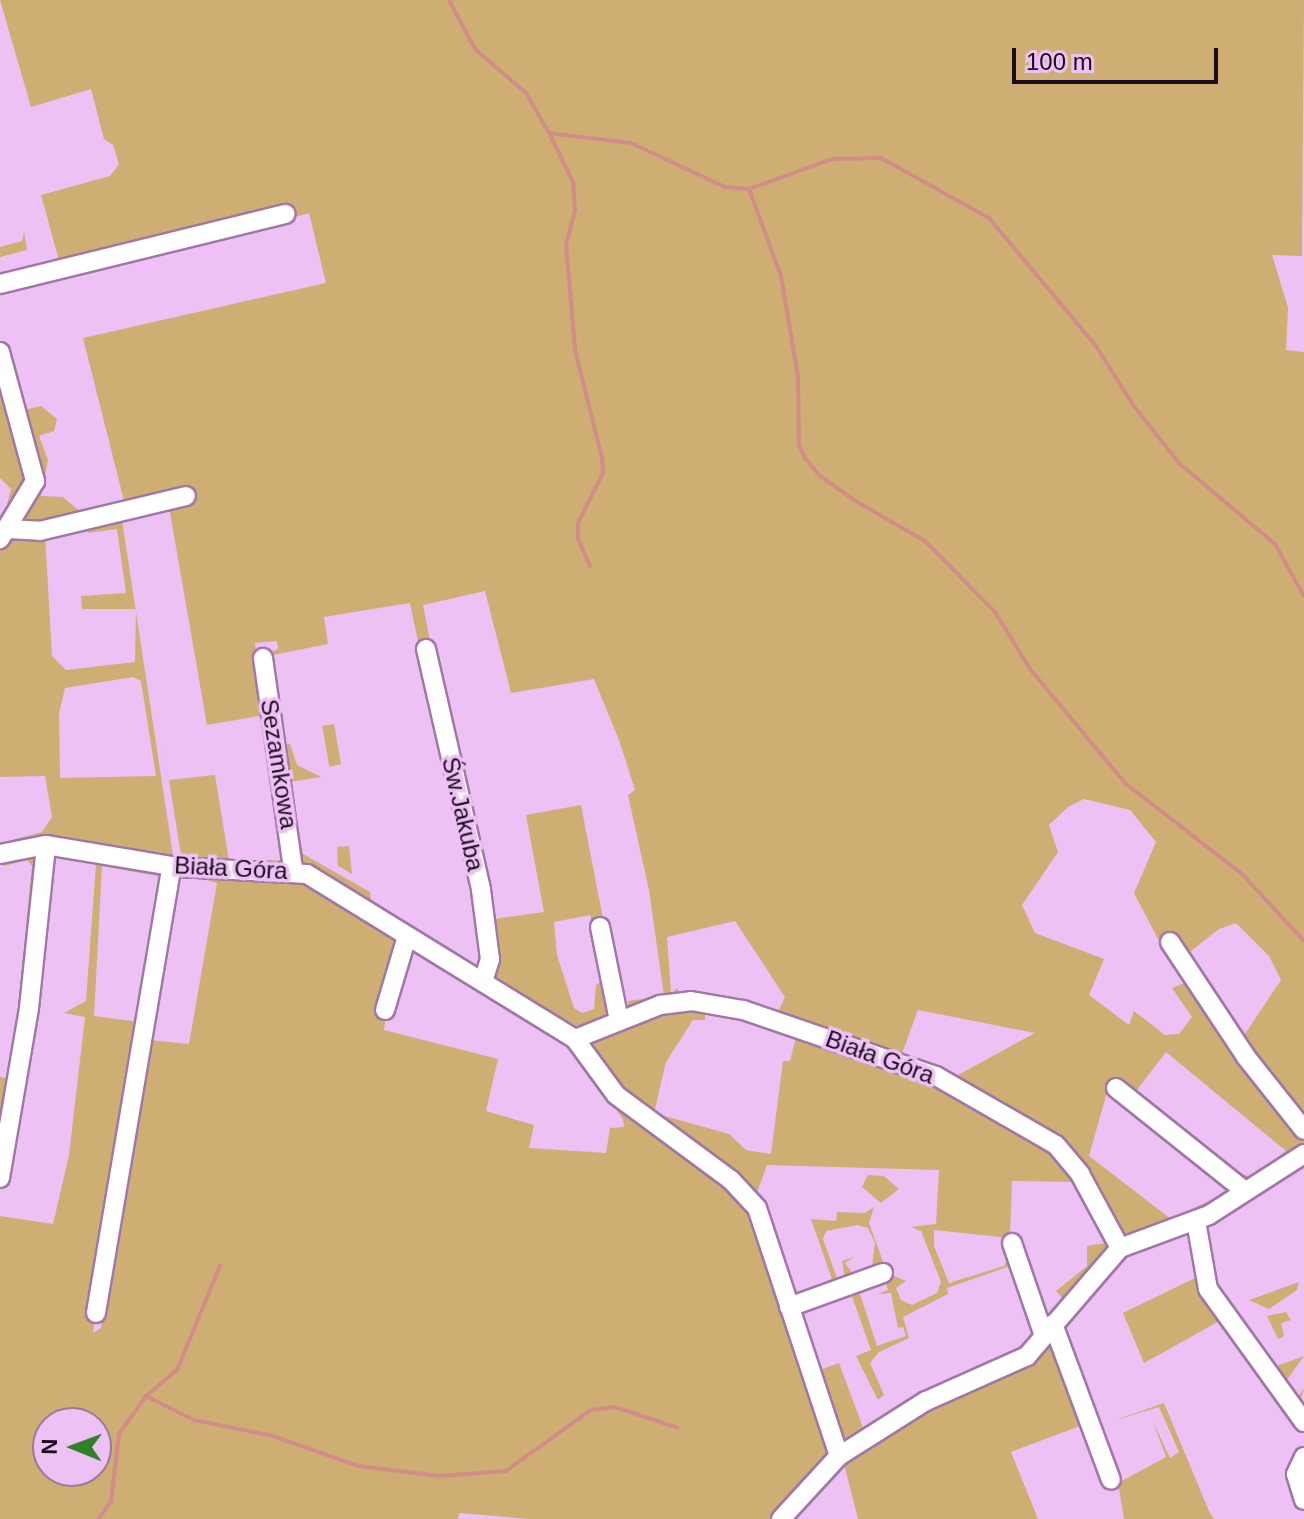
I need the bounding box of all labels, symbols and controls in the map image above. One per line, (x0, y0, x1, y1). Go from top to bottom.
scale bar (1016, 32, 1222, 82)
text: 100 m (1026, 48, 1093, 75)
street label: Sezamkowa (255, 697, 303, 831)
street label: Św.Jakuba (436, 754, 490, 874)
street label: Biała Góra (174, 851, 288, 885)
street label: Biała Góra (822, 1024, 938, 1090)
north arrow (32, 1407, 112, 1487)
text: N (37, 1438, 62, 1455)

